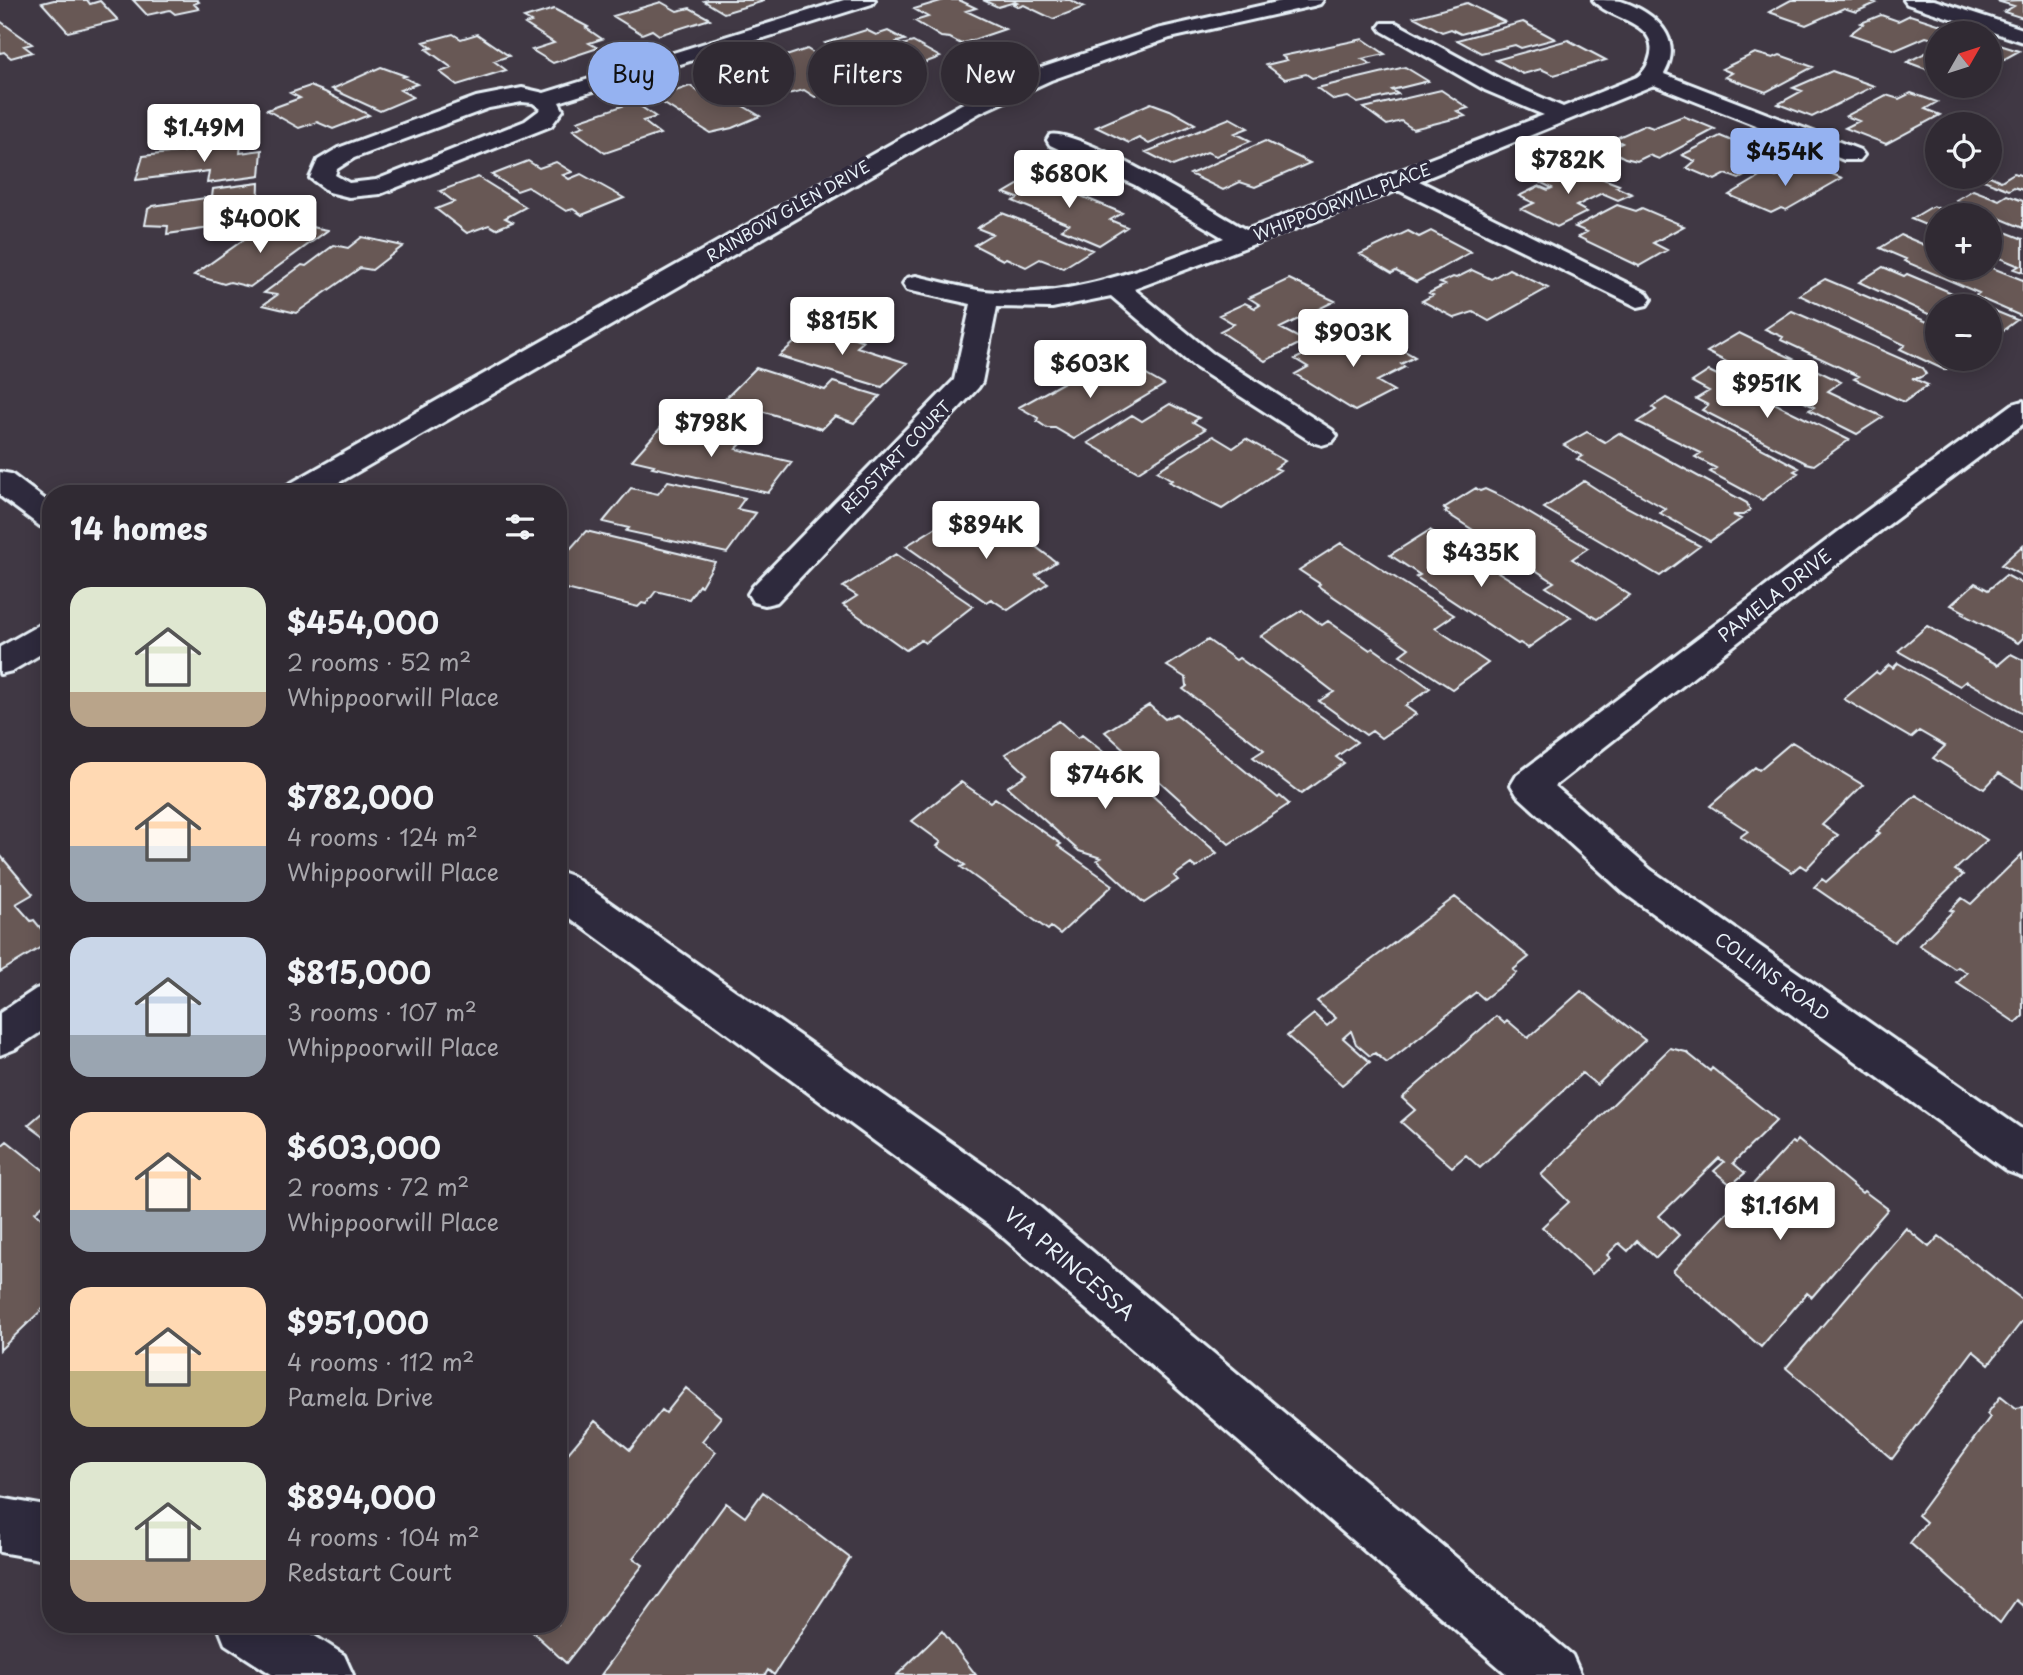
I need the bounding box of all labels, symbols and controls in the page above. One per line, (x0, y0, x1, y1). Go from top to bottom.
north arrow (1925, 21, 2002, 98)
map controls (1925, 21, 2002, 371)
chip: Buy (588, 42, 679, 105)
chip: Rent (693, 42, 794, 105)
chip: Filters (808, 42, 927, 105)
chip: New (941, 42, 1039, 105)
pin: $1.49M (147, 104, 261, 164)
text: $1.49M (163, 109, 245, 144)
button: locate (1925, 112, 2002, 189)
pin: $454K (1736, 128, 1834, 188)
text: $454K (1746, 133, 1824, 168)
pin: $782K (1519, 136, 1617, 196)
text: $782K (1531, 141, 1605, 176)
pin: $680K (1020, 150, 1118, 210)
street label: RAINBOW GLEN DRIVE (701, 153, 874, 267)
text: $680K (1030, 155, 1108, 190)
street label: WHIPPOORWILL PLACE (1250, 156, 1434, 246)
pin: $400K (211, 196, 309, 255)
text: $400K (219, 200, 301, 235)
button: + (1925, 203, 2002, 280)
button: − (1925, 294, 2002, 371)
pin: $815K (793, 298, 891, 357)
text: $815K (806, 302, 878, 337)
pin: $903K (1304, 310, 1402, 369)
text: $903K (1314, 314, 1392, 349)
pin: $603K (1041, 340, 1139, 400)
text: $603K (1050, 345, 1130, 380)
pin: $951K (1718, 360, 1816, 420)
text: $951K (1732, 365, 1802, 400)
street label: REDSTART COURT (835, 394, 956, 518)
pin: $798K (662, 400, 760, 459)
text: $798K (675, 404, 747, 439)
pin: $894K (937, 502, 1035, 561)
text: 14 homes (70, 505, 208, 550)
text: $894K (948, 506, 1024, 541)
icon: filters (501, 508, 539, 546)
pin: $435K (1432, 530, 1530, 589)
text: $435K (1443, 534, 1519, 569)
street label: PAMELA DRIVE (1712, 542, 1837, 648)
text: $454,000 (287, 599, 439, 644)
icon: home (126, 615, 210, 699)
text: 2 rooms · 52 m² (287, 644, 471, 679)
text: Whippoorwill Place (287, 679, 499, 714)
pin: $746K (1056, 752, 1154, 811)
text: $746K (1066, 756, 1144, 791)
text: $782,000 (287, 774, 434, 819)
icon: home (126, 790, 210, 874)
text: 4 rooms · 124 m² (287, 819, 478, 854)
text: Whippoorwill Place (287, 854, 499, 889)
street label: COLLINS ROAD (1710, 925, 1836, 1027)
text: $815,000 (287, 949, 431, 994)
icon: home (126, 965, 210, 1049)
text: 3 rooms · 107 m² (287, 994, 477, 1029)
text: Whippoorwill Place (287, 1029, 499, 1064)
text: $603,000 (287, 1124, 441, 1169)
icon: home (126, 1140, 210, 1224)
text: 2 rooms · 72 m² (287, 1169, 469, 1204)
pin: $1.16M (1723, 1182, 1837, 1242)
text: $1.16M (1741, 1187, 1819, 1222)
street label: VIA PRINCESSA (998, 1198, 1143, 1327)
text: Whippoorwill Place (287, 1204, 499, 1239)
text: $951,000 (287, 1299, 429, 1344)
icon: home (126, 1315, 210, 1399)
text: 4 rooms · 112 m² (287, 1344, 474, 1379)
text: Pamela Drive (287, 1379, 433, 1414)
text: $894,000 (287, 1474, 436, 1519)
icon: home (126, 1490, 210, 1574)
text: 4 rooms · 104 m² (287, 1519, 480, 1554)
text: Redstart Court (287, 1554, 452, 1589)

